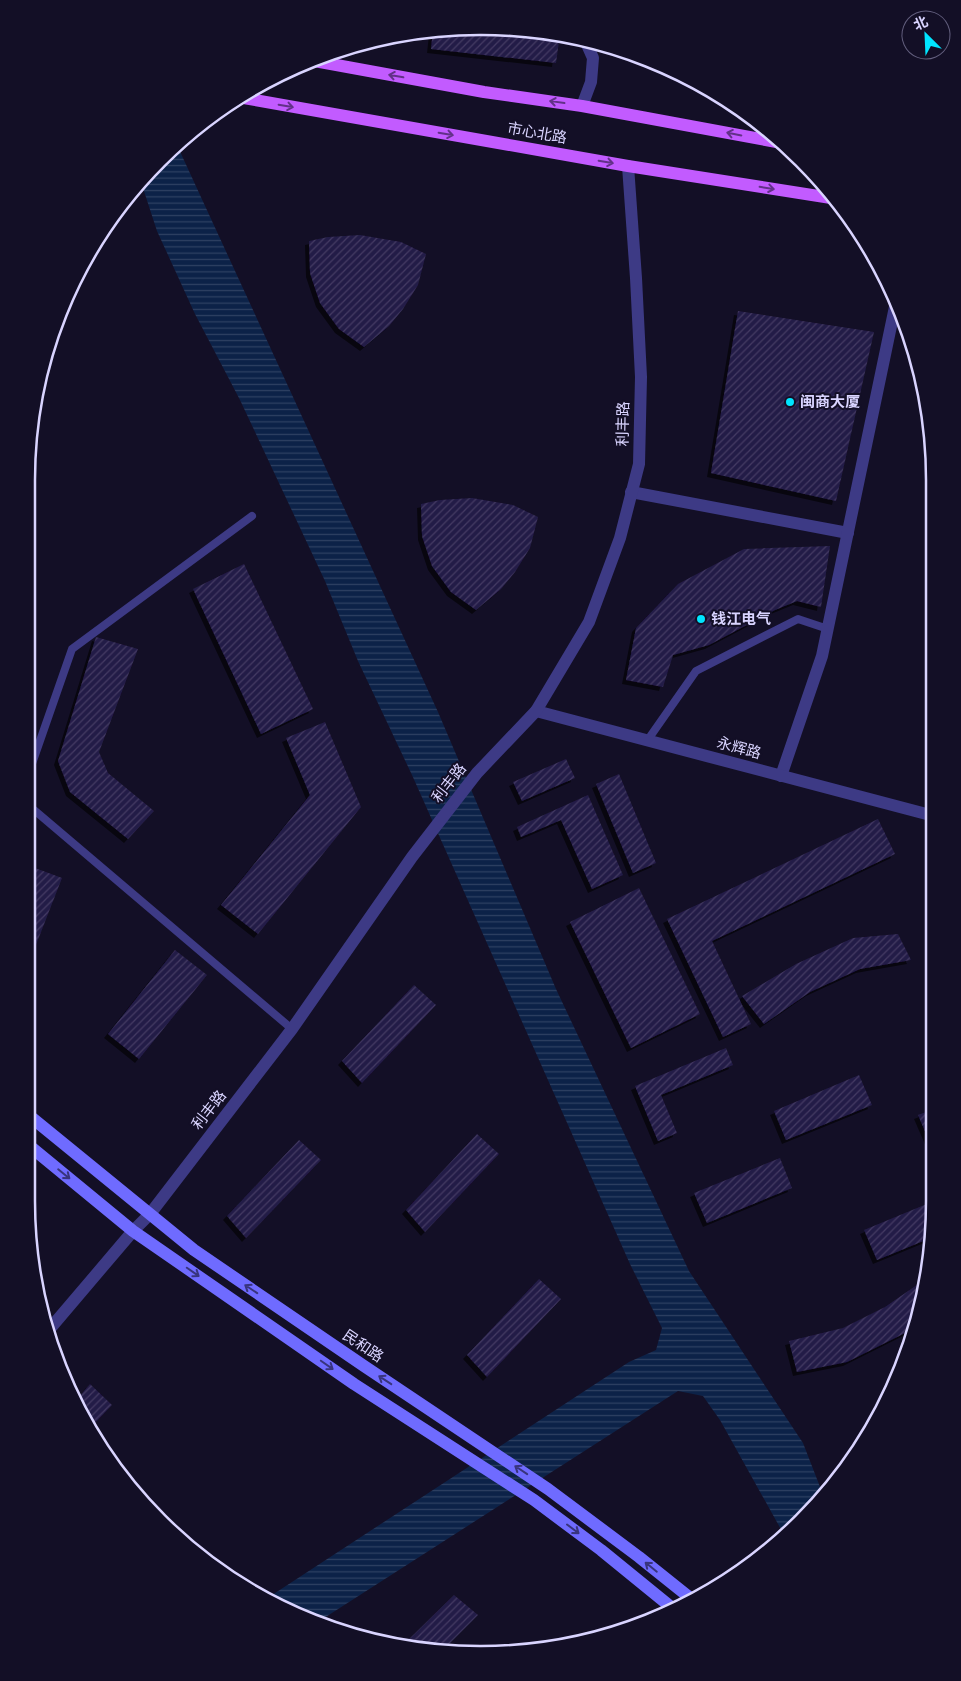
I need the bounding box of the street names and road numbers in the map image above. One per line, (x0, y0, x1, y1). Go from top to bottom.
street label: 市心北路 (506, 119, 568, 147)
street label: 利丰路 (614, 401, 632, 447)
street label: 永辉路 (715, 733, 763, 763)
street label: 利丰路 (428, 760, 470, 806)
street label: 利丰路 (188, 1087, 230, 1133)
street label: 民和路 (339, 1326, 387, 1366)

